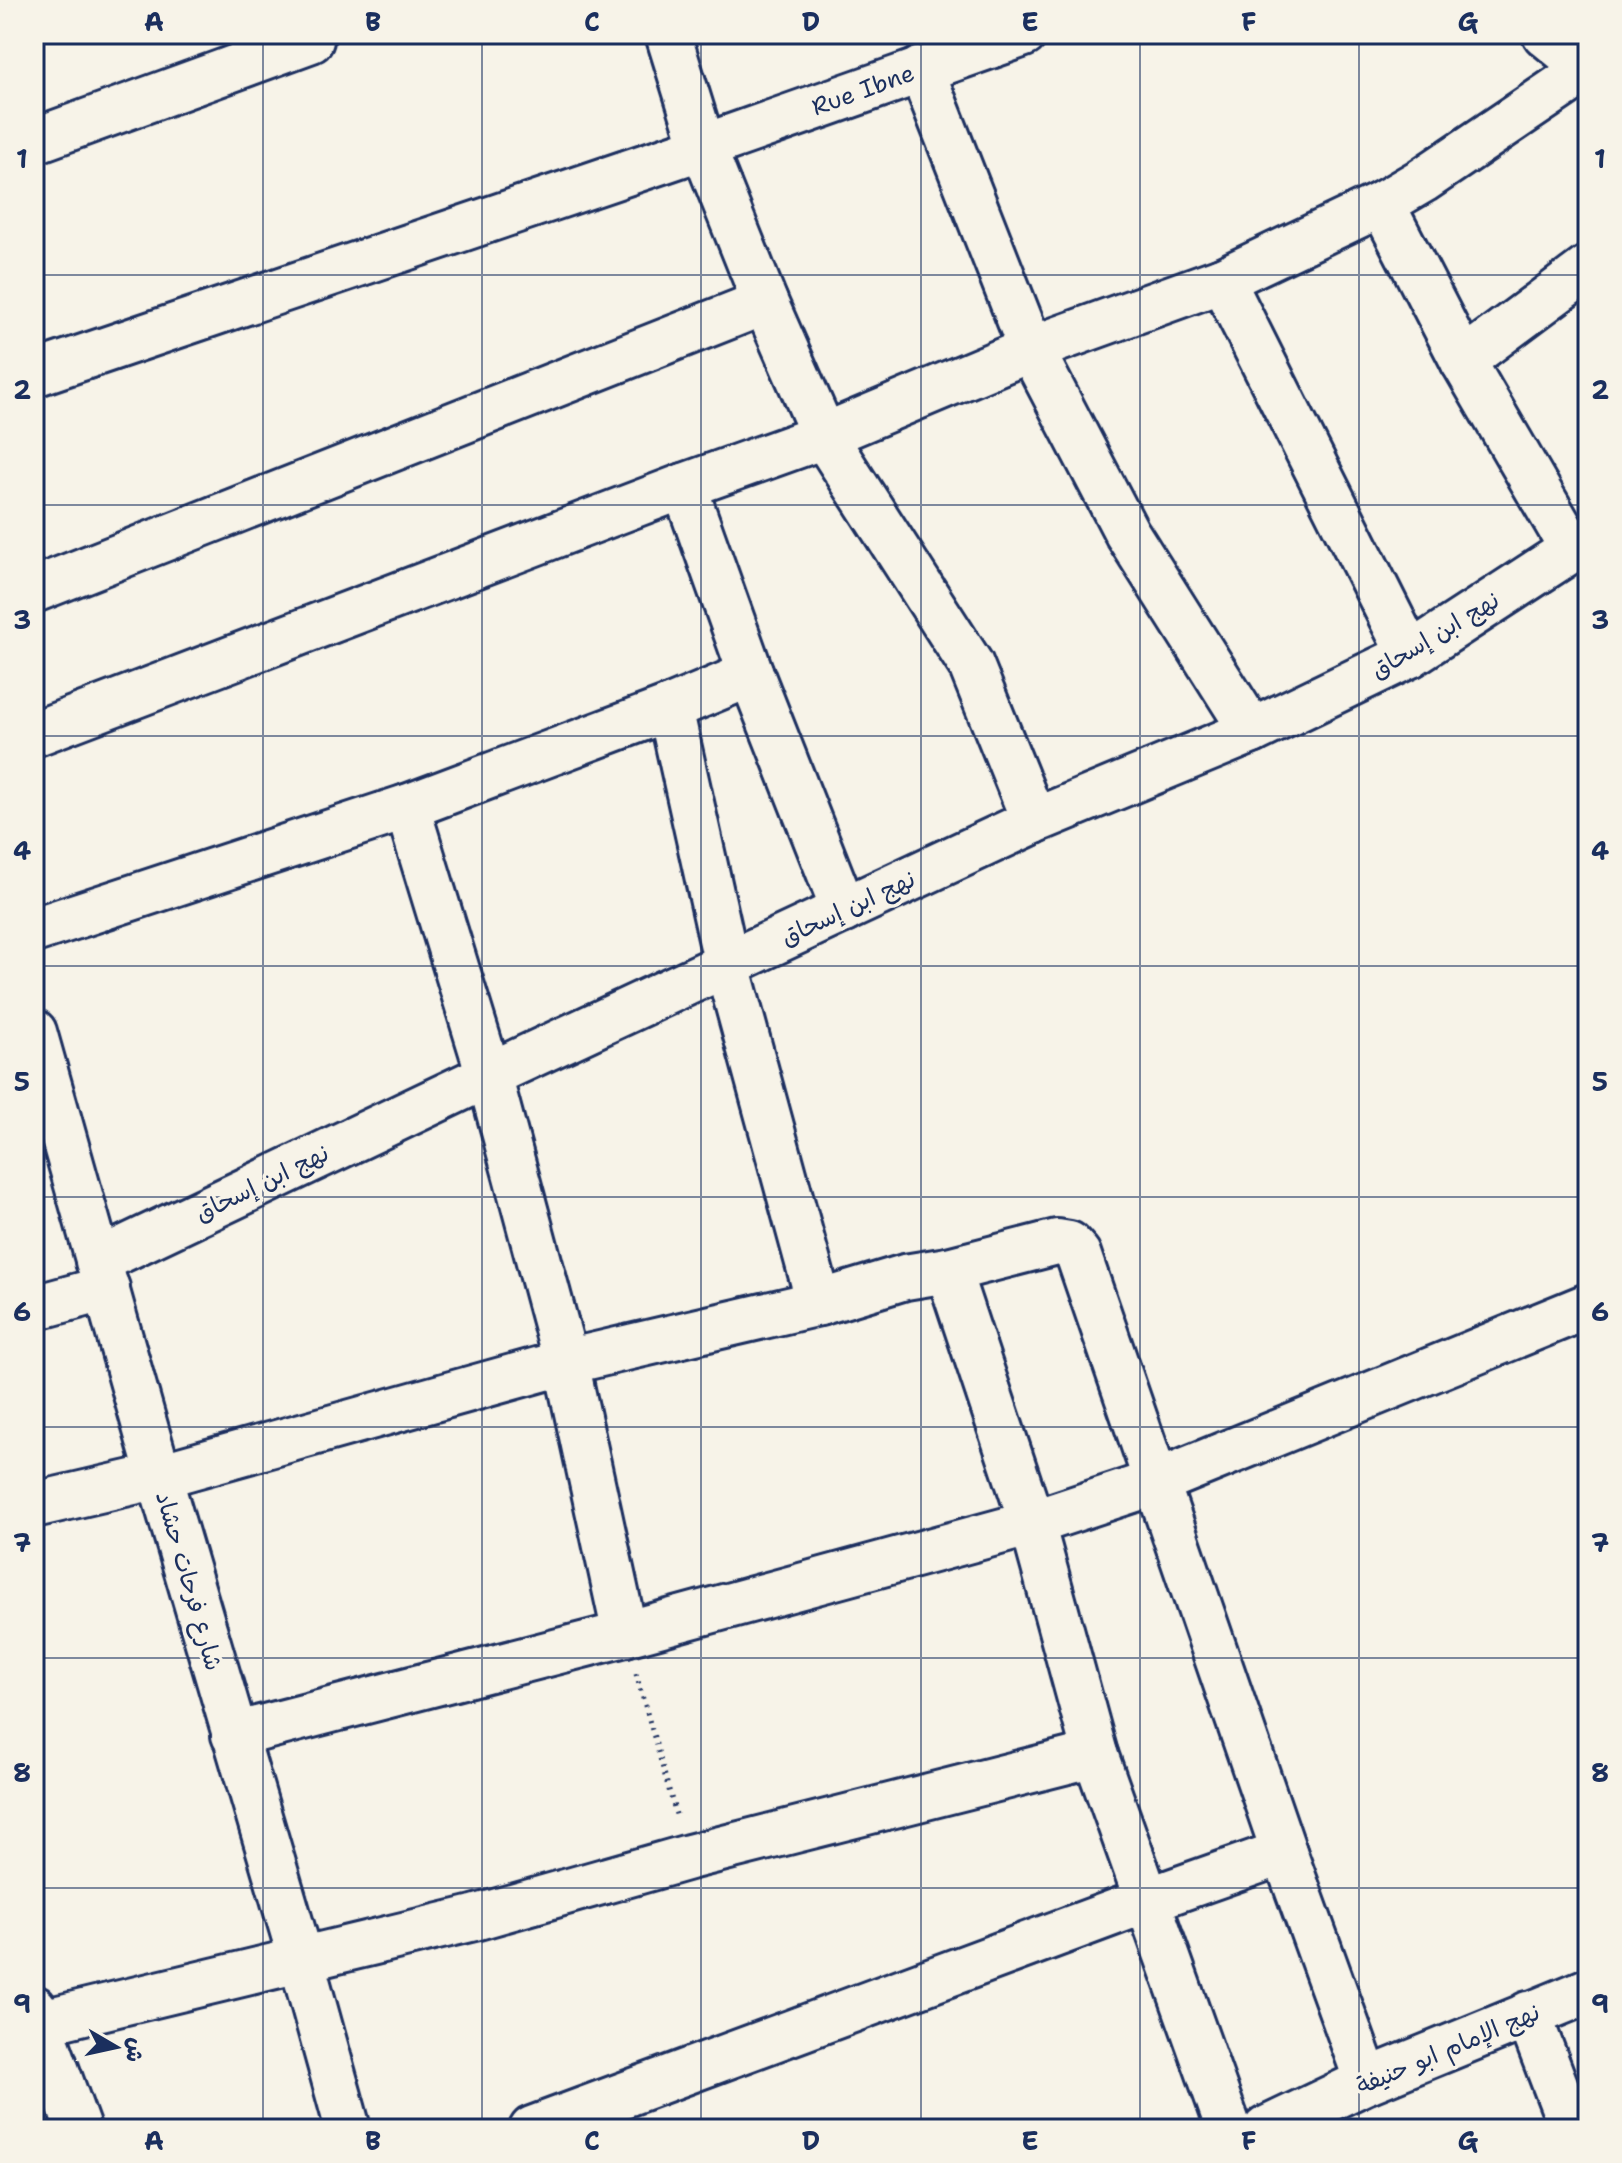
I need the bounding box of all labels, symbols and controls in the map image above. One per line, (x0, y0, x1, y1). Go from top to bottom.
text: A (144, 4, 164, 39)
text: B (365, 4, 381, 39)
text: C (584, 4, 600, 39)
text: D (802, 4, 820, 39)
text: E (1021, 4, 1039, 39)
text: F (1241, 4, 1257, 39)
text: G (1458, 4, 1479, 39)
street label: Rue Ibne (807, 57, 919, 123)
text: 1 (16, 141, 28, 176)
text: 1 (1594, 141, 1606, 176)
text: 2 (13, 372, 31, 407)
text: 2 (1591, 372, 1609, 407)
street label: نهج ابن إسحاق (1365, 584, 1505, 686)
text: 3 (13, 602, 31, 637)
text: 3 (1591, 602, 1609, 637)
text: 4 (13, 833, 31, 868)
text: 4 (1591, 833, 1609, 868)
street label: نهج ابن إسحاق (776, 863, 920, 953)
text: 5 (14, 1064, 30, 1099)
text: 5 (1592, 1064, 1608, 1099)
street label: نهج ابن إسحاق (190, 1137, 334, 1229)
text: 6 (13, 1294, 31, 1329)
text: 6 (1591, 1294, 1609, 1329)
street label: شارع فرحات حشاد (147, 1488, 230, 1675)
text: 7 (13, 1525, 31, 1560)
text: 7 (1591, 1525, 1609, 1560)
text: 8 (13, 1755, 31, 1790)
text: 8 (1591, 1755, 1609, 1790)
text: 9 (13, 1986, 31, 2021)
text: 9 (1591, 1986, 1609, 2021)
street label: نهج الإمام ابو حنيفة (1351, 1996, 1545, 2104)
north arrow (76, 2007, 156, 2087)
text: ش (119, 2036, 151, 2064)
text: A (144, 2123, 164, 2158)
text: B (365, 2123, 381, 2158)
text: C (584, 2123, 600, 2158)
text: D (802, 2123, 820, 2158)
text: E (1021, 2123, 1039, 2158)
text: F (1241, 2123, 1257, 2158)
text: G (1458, 2123, 1479, 2158)

